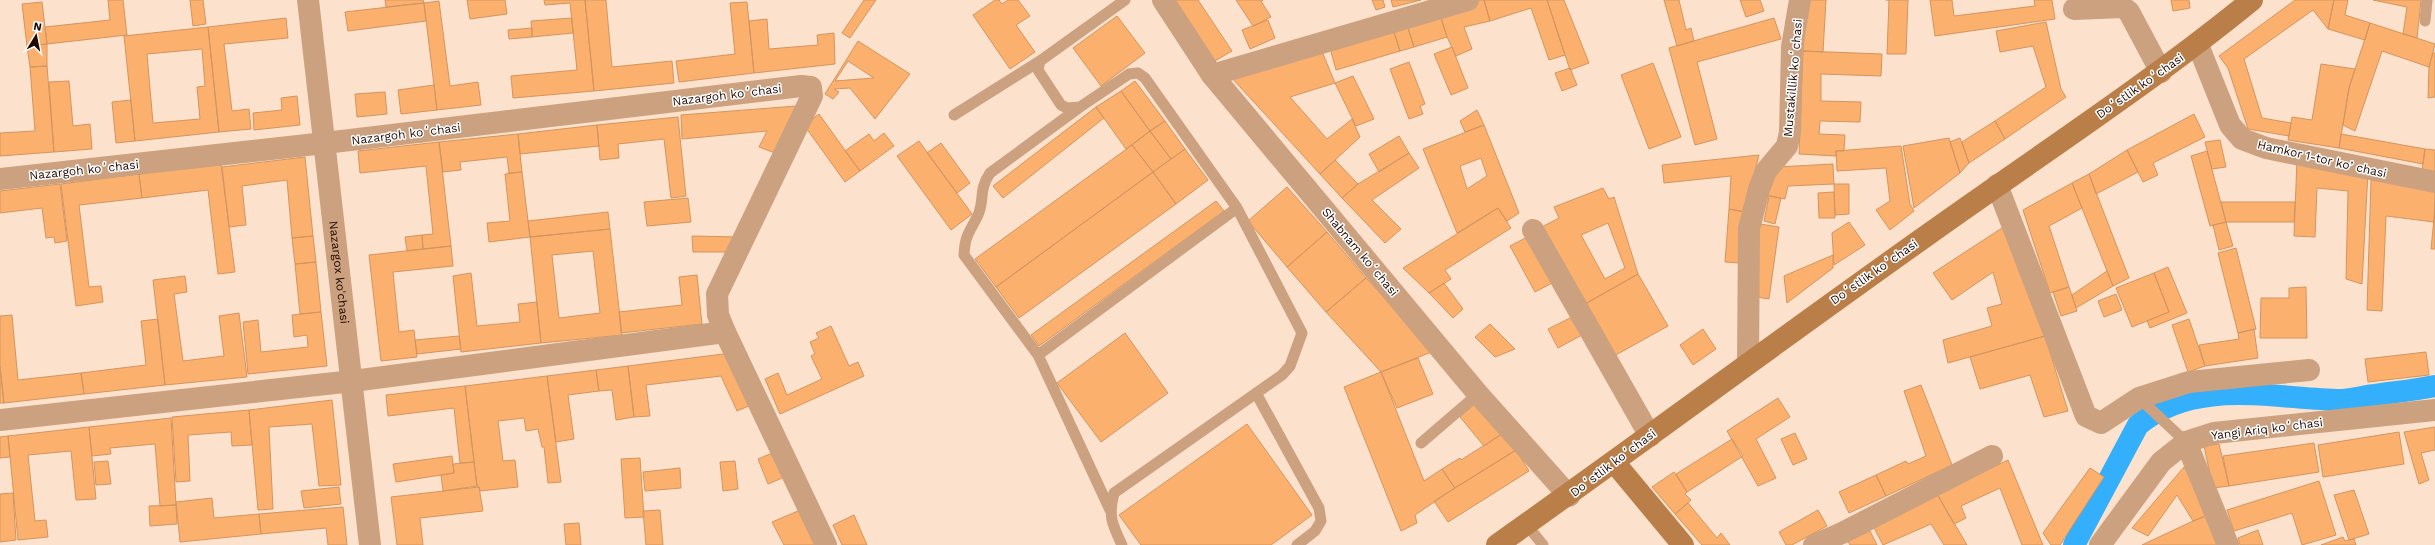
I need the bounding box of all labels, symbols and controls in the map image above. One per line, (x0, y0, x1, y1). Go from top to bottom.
north arrow (16, 16, 56, 56)
street label: Mustakillik koʻchasi (1781, 18, 1805, 138)
text: N (33, 20, 43, 34)
street label: Doʻstlik koʻchasi (2094, 51, 2186, 121)
street label: Nazargoh koʻchasi (672, 81, 782, 109)
street label: Nazargoh koʻchasi (351, 120, 461, 148)
street label: Hamkor 1-tor koʼchasi (2256, 137, 2388, 181)
street label: Nazargoh koʻchasi (29, 157, 139, 183)
street label: Shabnam koʻchasi (1319, 205, 1401, 299)
street label: Nazargox ko'chasi (326, 220, 352, 325)
street label: Doʻstlik koʻchasi (1828, 237, 1920, 307)
street label: Yangi Ariq koʻchasi (2210, 415, 2324, 443)
street label: Doʻstlik koʻchasi (1568, 426, 1658, 500)

